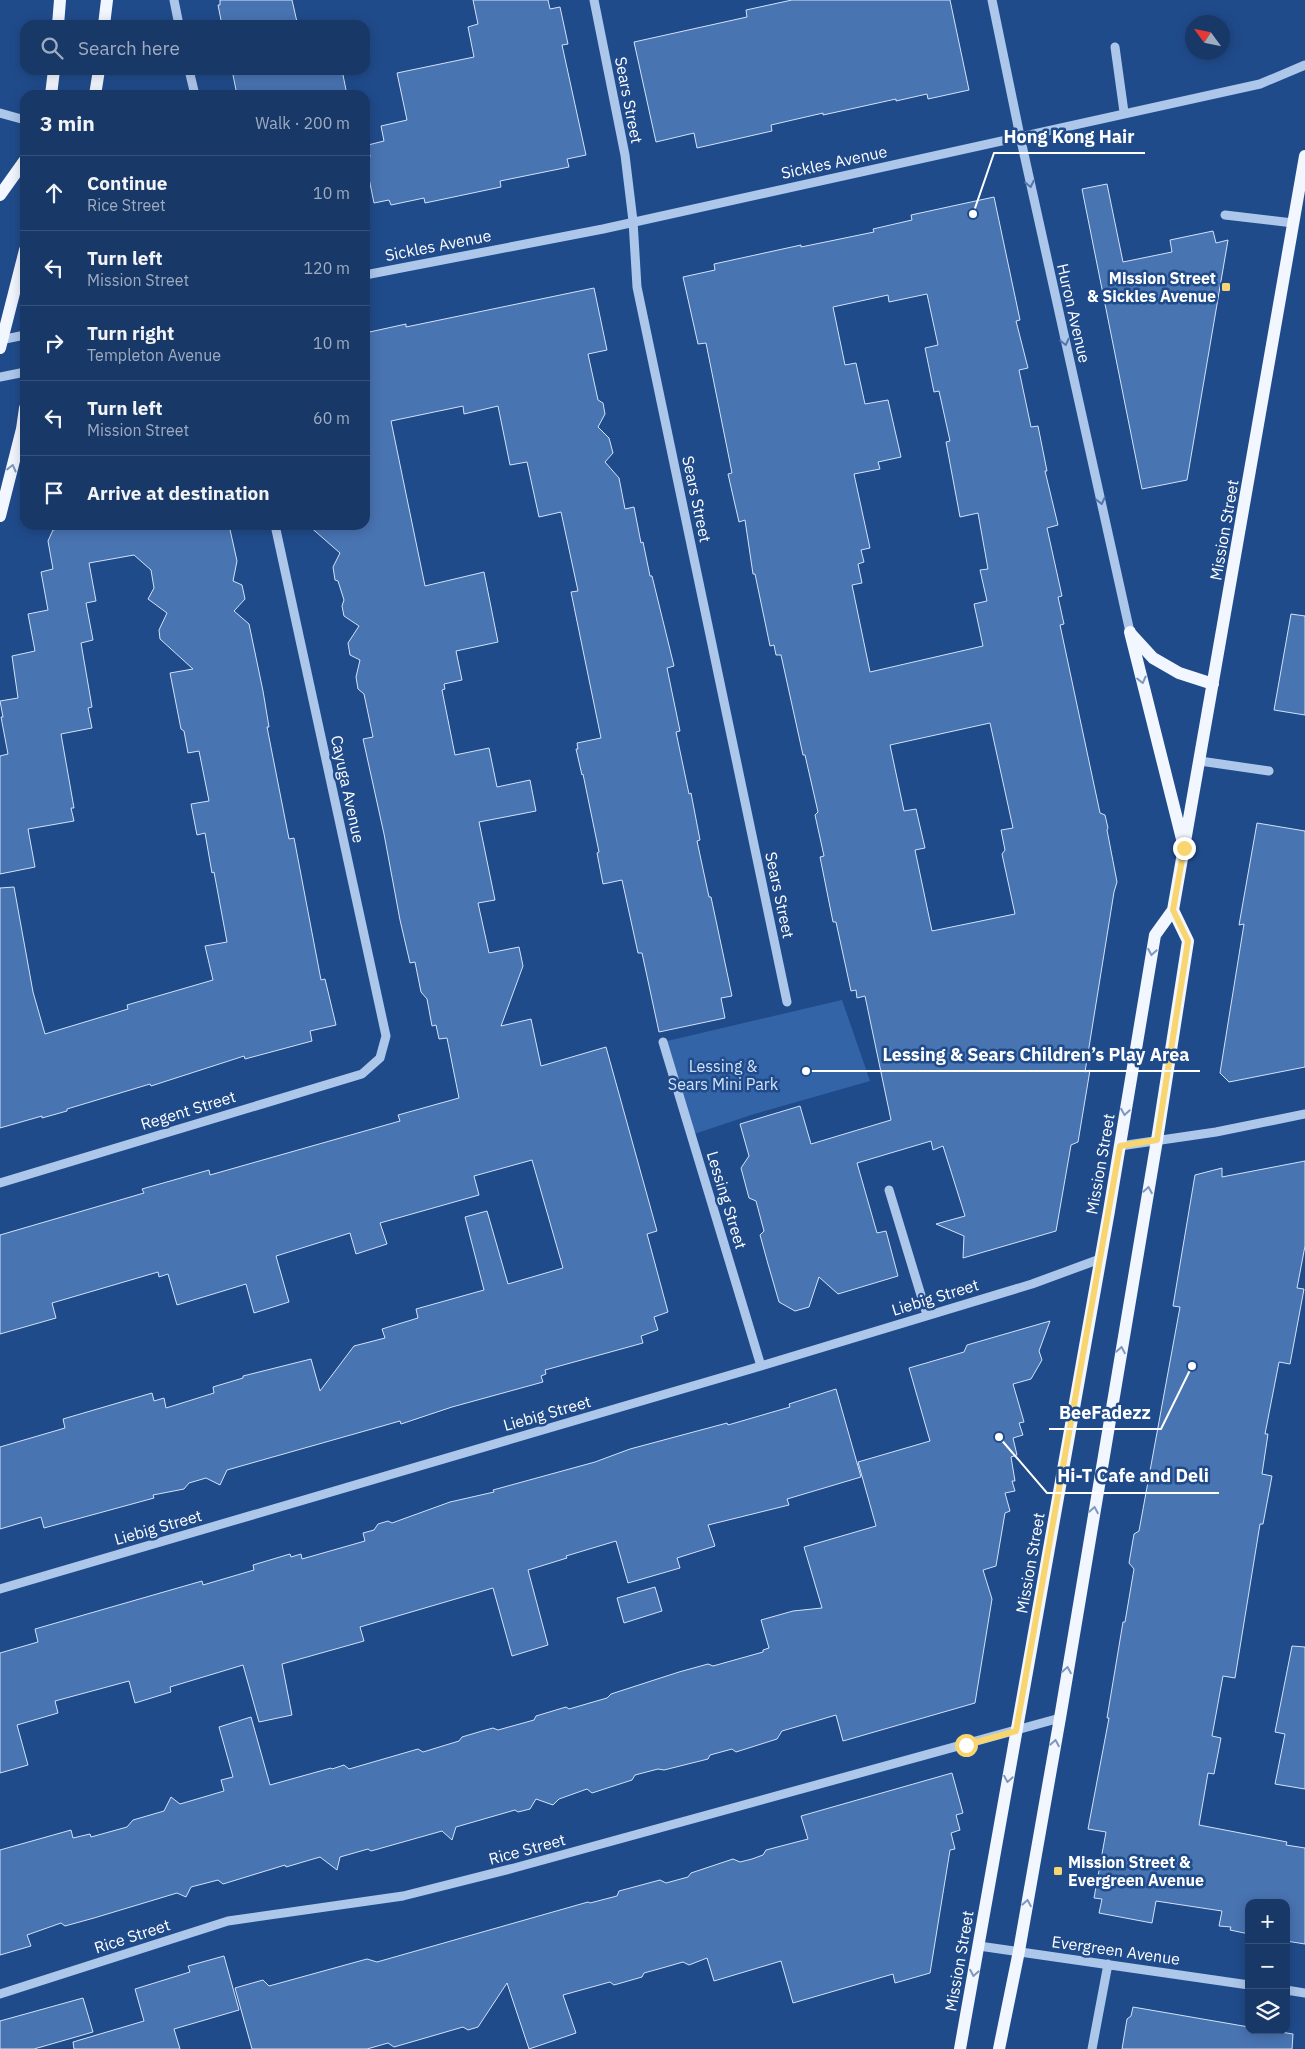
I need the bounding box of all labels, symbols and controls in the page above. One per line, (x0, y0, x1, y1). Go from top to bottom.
north arrow (1185, 15, 1230, 60)
search box (20, 20, 370, 75)
icon: search (38, 34, 66, 62)
text: Search here (78, 36, 180, 60)
street label: Sears Street (611, 55, 647, 145)
text: 3 min (40, 109, 95, 137)
text: Walk · 200 m (255, 113, 350, 133)
callout: Hong Kong Hair (994, 120, 1145, 153)
text: Hong Kong Hair (1004, 125, 1134, 148)
street label: Sickles Avenue (779, 141, 889, 183)
text: Continue (87, 171, 167, 195)
icon: ahead (40, 179, 68, 207)
one-way arrow (1024, 179, 1035, 188)
text: 10 m (313, 183, 350, 203)
text: Rice Street (87, 195, 166, 215)
street label: Sickles Avenue (383, 225, 493, 265)
text: Turn left (87, 246, 163, 270)
icon: left (40, 254, 68, 282)
text: 120 m (303, 258, 350, 278)
street label: Huron Avenue (1053, 261, 1095, 365)
place label: Mission Street & Sickles Avenue (1087, 268, 1216, 306)
text: Mission Street (87, 270, 189, 290)
marker: Mission Street & Sickles Avenue (1220, 281, 1232, 293)
text: Turn right (87, 321, 174, 345)
icon: right (40, 329, 68, 357)
text: 10 m (313, 333, 350, 353)
one-way arrow (1059, 338, 1070, 347)
text: Templeton Avenue (87, 345, 221, 365)
text: Turn left (87, 396, 163, 420)
icon: left (40, 404, 68, 432)
text: 60 m (313, 408, 350, 428)
text: Mission Street (87, 420, 189, 440)
street label: Sears Street (678, 454, 716, 544)
one-way arrow (6, 464, 17, 473)
street label: Mission Street (1205, 478, 1243, 582)
icon: arrive (40, 479, 68, 507)
text: Arrive at destination (87, 481, 270, 505)
one-way arrow (1095, 496, 1105, 505)
one-way arrow (1136, 675, 1146, 683)
street label: Cayuga Avenue (327, 733, 369, 845)
route end (1173, 837, 1196, 860)
street label: Sears Street (761, 850, 799, 940)
one-way arrow (1148, 948, 1158, 956)
callout: Lessing & Sears Children’s Play Area (873, 1038, 1200, 1071)
text: Lessing & Sears Children’s Play Area (882, 1043, 1190, 1066)
park label: Lessing & Sears Mini Park (668, 1056, 779, 1094)
street label: Regent Street (138, 1086, 238, 1134)
one-way arrow (1121, 1108, 1131, 1117)
street label: Mission Street (1081, 1112, 1119, 1216)
street label: Lessing Street (703, 1149, 751, 1251)
one-way arrow (1143, 1185, 1153, 1194)
street label: Liebig Street (889, 1274, 981, 1320)
one-way arrow (1116, 1345, 1126, 1354)
street label: Liebig Street (501, 1391, 593, 1435)
callout: BeeFadezz (1049, 1396, 1161, 1429)
text: BeeFadezz (1059, 1401, 1151, 1424)
callout: Hi-T Cafe and Deli (1047, 1460, 1219, 1493)
text: Hi-T Cafe and Deli (1057, 1464, 1209, 1487)
street label: Liebig Street (112, 1505, 204, 1549)
one-way arrow (1089, 1506, 1099, 1514)
street label: Mission Street (1011, 1511, 1049, 1615)
one-way arrow (1062, 1666, 1072, 1675)
route start (955, 1734, 978, 1757)
one-way arrow (1050, 1739, 1060, 1748)
one-way arrow (1004, 1775, 1014, 1783)
street label: Rice Street (486, 1829, 568, 1869)
place label: Mission Street & Evergreen Avenue (1068, 1852, 1204, 1890)
marker: Mission Street & Evergreen Avenue (1052, 1865, 1064, 1877)
one-way arrow (1022, 1899, 1032, 1908)
map controls (1245, 1899, 1290, 2034)
button: + (1245, 1899, 1290, 1944)
street label: Mission Street (940, 1909, 978, 2013)
street label: Rice Street (92, 1914, 172, 1958)
street label: Evergreen Avenue (1051, 1931, 1182, 1969)
button: − (1245, 1944, 1290, 1989)
one-way arrow (969, 1969, 979, 1978)
button: layers (1245, 1989, 1290, 2034)

